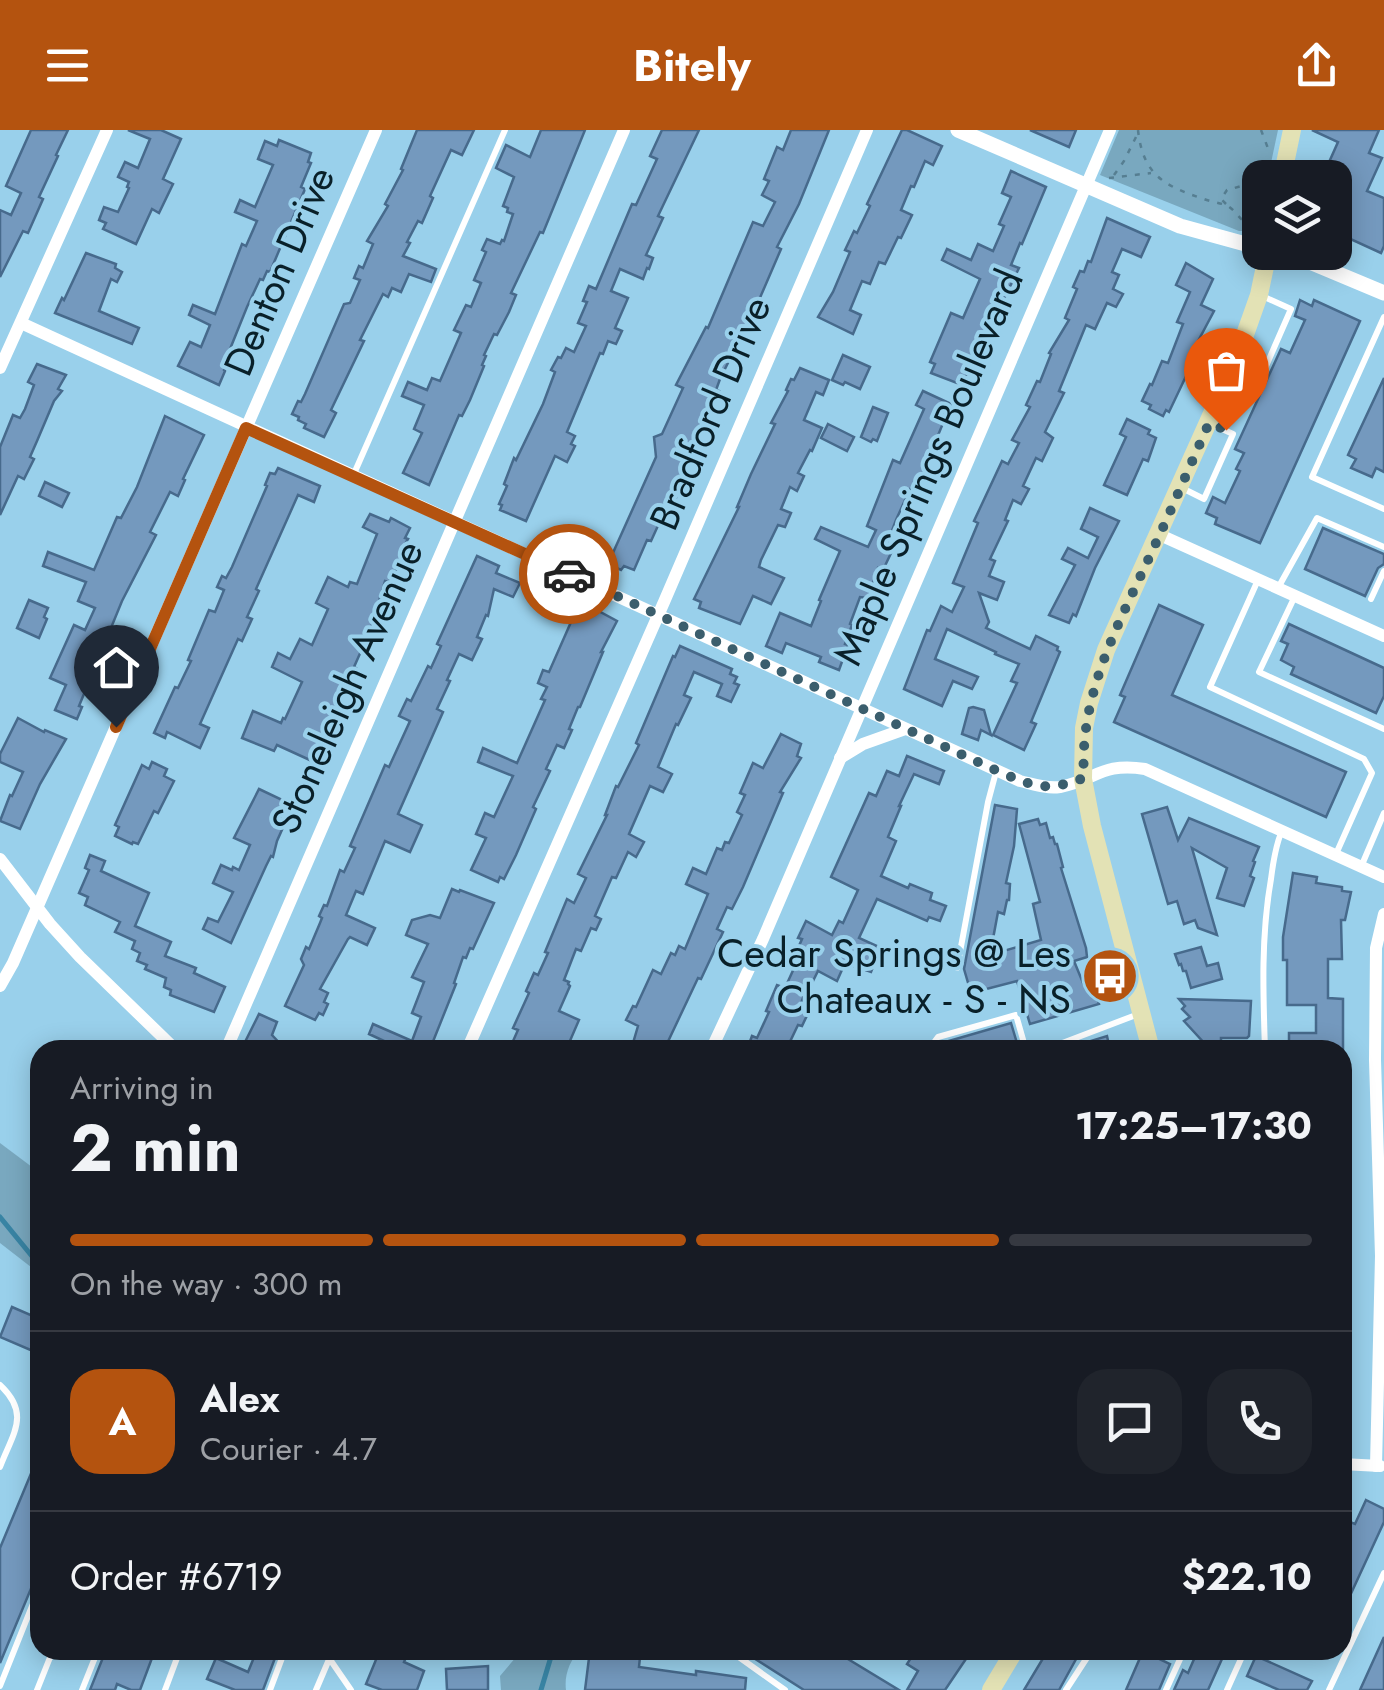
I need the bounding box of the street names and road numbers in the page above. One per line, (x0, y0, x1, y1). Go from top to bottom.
street label: Denton Drive (209, 157, 349, 385)
street label: Maple Springs Boulevard (818, 260, 1038, 674)
street label: Bradford Drive (635, 287, 785, 539)
street label: Stoneleigh Avenue (256, 531, 438, 843)

